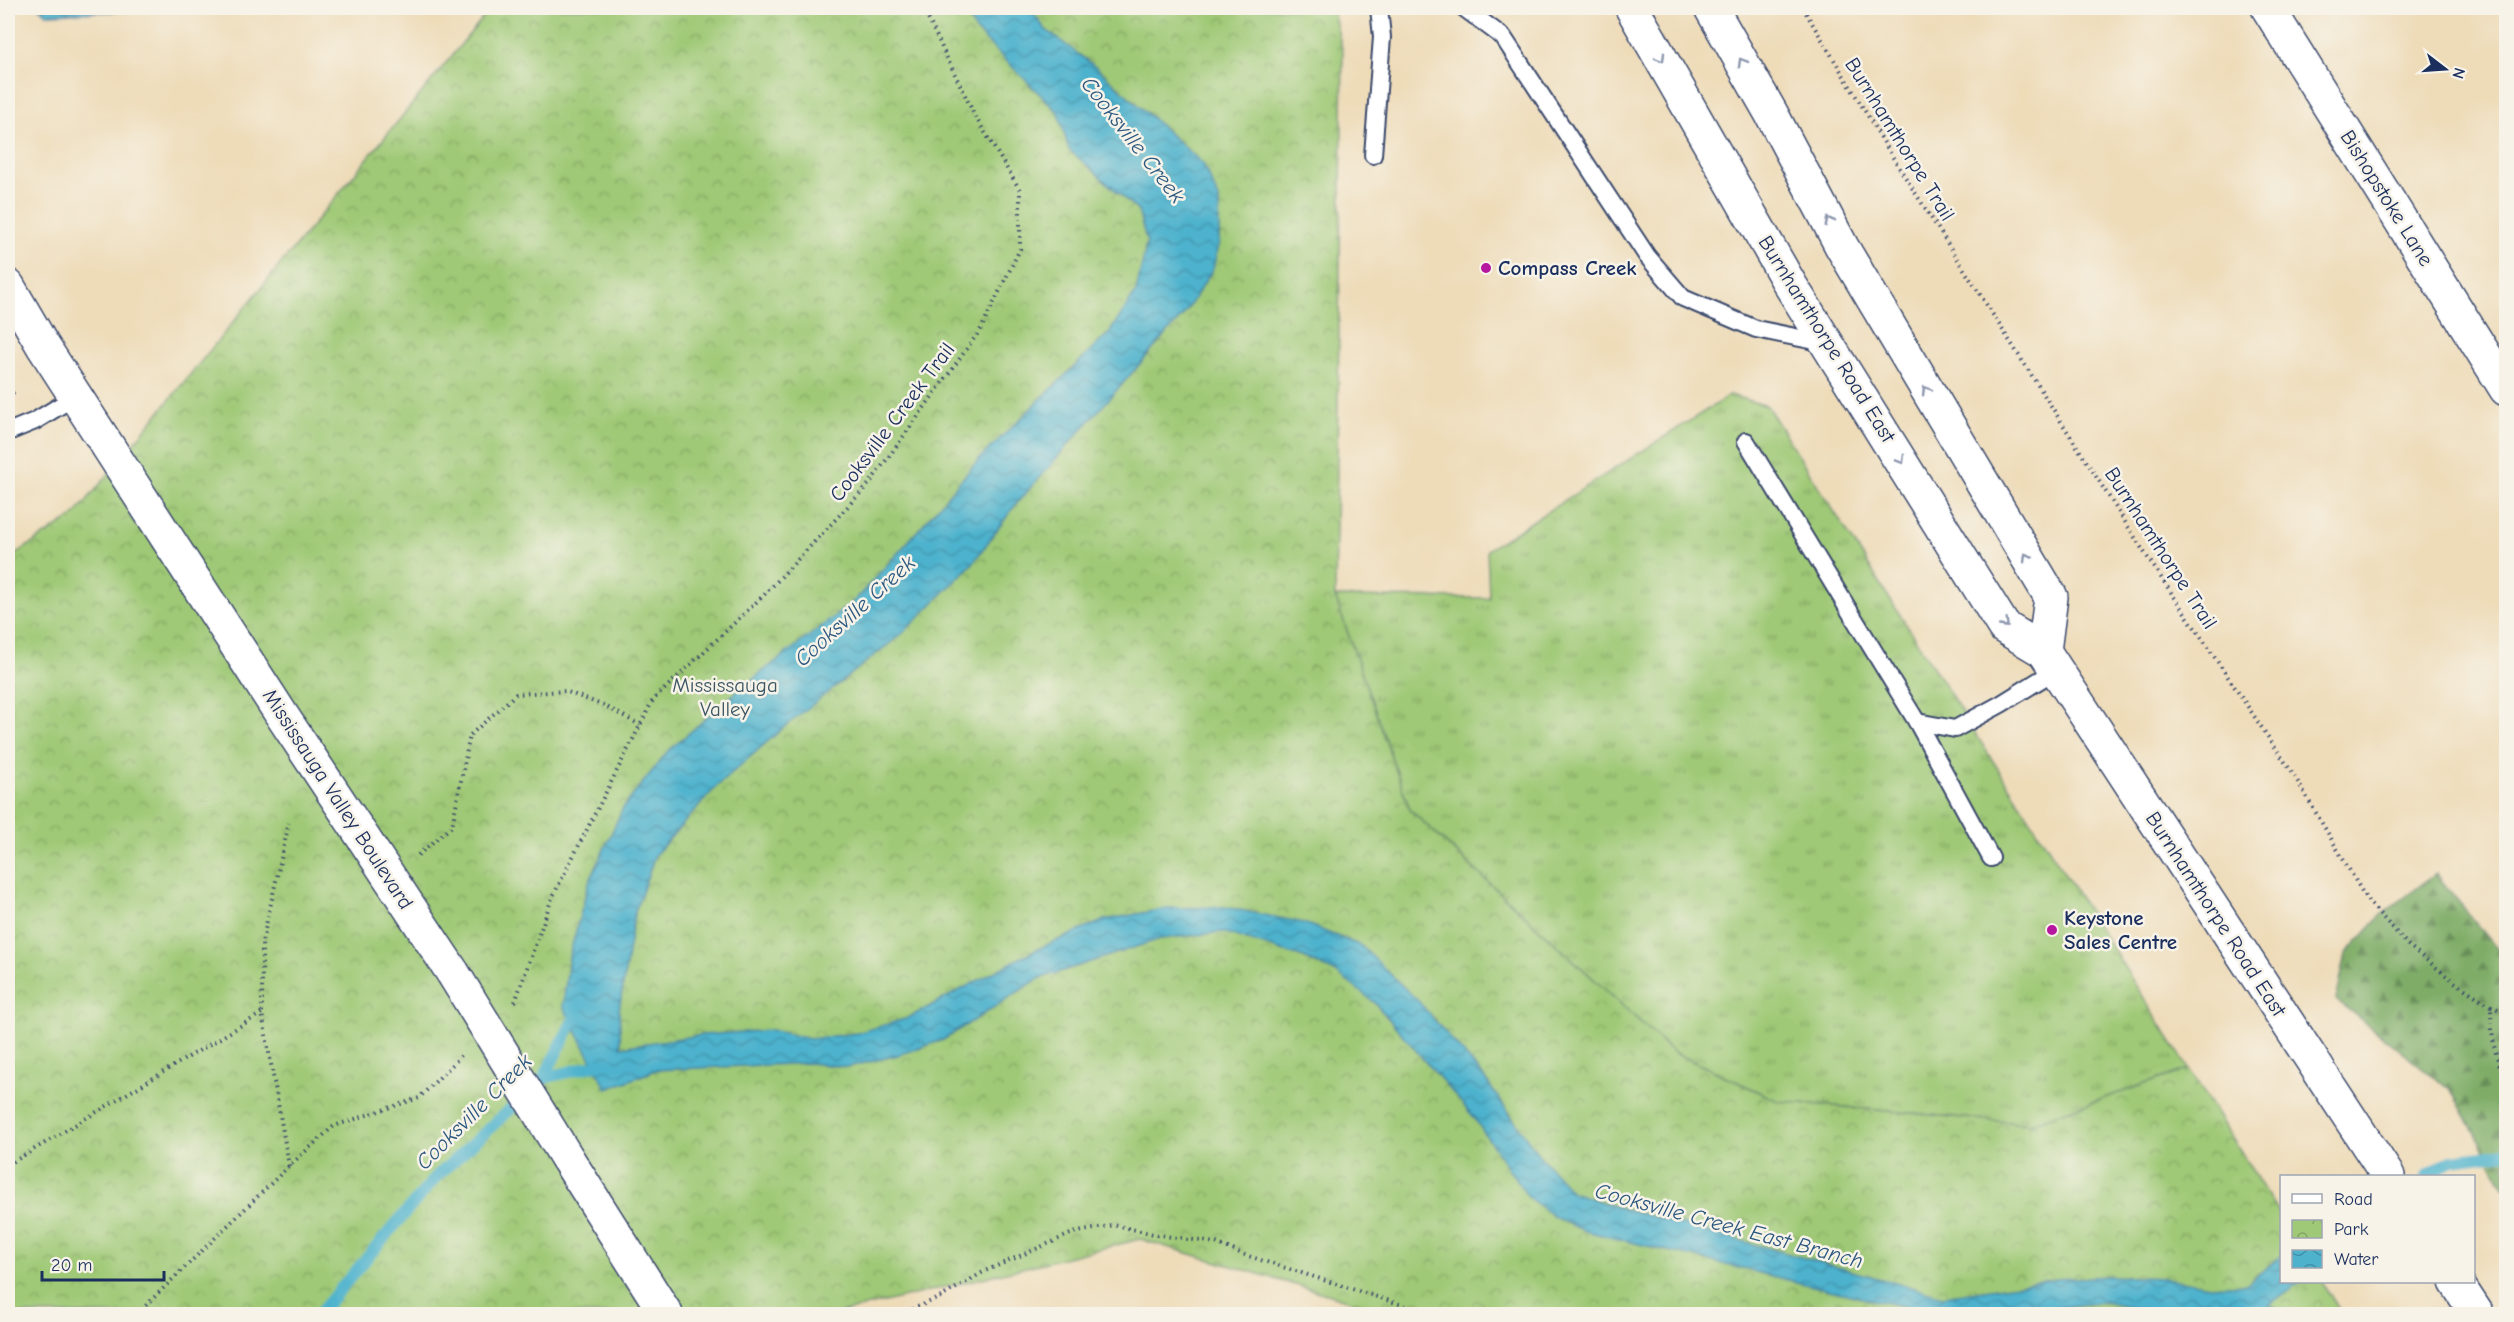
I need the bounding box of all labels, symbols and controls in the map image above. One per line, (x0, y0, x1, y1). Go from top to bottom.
north arrow (2415, 39, 2475, 99)
one-way arrow (1654, 52, 1665, 62)
street label: Burnhamthorpe Trail (1840, 53, 1960, 225)
one-way arrow (1738, 58, 1749, 68)
text: N (2448, 65, 2469, 81)
water label: Cooksville Creek (1076, 72, 1191, 209)
street label: Bishopstoke Lane (2336, 126, 2438, 270)
one-way arrow (1825, 217, 1836, 228)
street label: Burnhamthorpe Road East (1753, 231, 1901, 448)
place label: Compass Creek (1498, 256, 1637, 280)
marker: Compass Creek (1479, 261, 1493, 275)
street label: Cooksville Creek Trail (825, 338, 959, 506)
one-way arrow (1922, 386, 1934, 396)
one-way arrow (1893, 454, 1905, 464)
street label: Burnhamthorpe Trail (2100, 463, 2222, 633)
water label: Cooksville Creek (789, 550, 921, 672)
one-way arrow (2022, 553, 2034, 563)
one-way arrow (1998, 618, 2009, 628)
park label: Mississauga Valley (672, 673, 778, 721)
street label: Mississauga Valley Boulevard (258, 684, 418, 914)
street label: Burnhamthorpe Road East (2141, 807, 2292, 1022)
place label: Keystone Sales Centre (2064, 906, 2177, 954)
marker: Keystone Sales Centre (2045, 923, 2059, 937)
water label: Cooksville Creek (411, 1048, 538, 1175)
legend (2280, 1175, 2475, 1283)
water label: Cooksville Creek East Branch (1592, 1178, 1866, 1274)
text: Road (2334, 1189, 2373, 1210)
text: Park (2334, 1219, 2369, 1240)
scale bar (42, 1244, 164, 1282)
text: Water (2334, 1249, 2379, 1270)
text: 20 m (51, 1255, 92, 1276)

